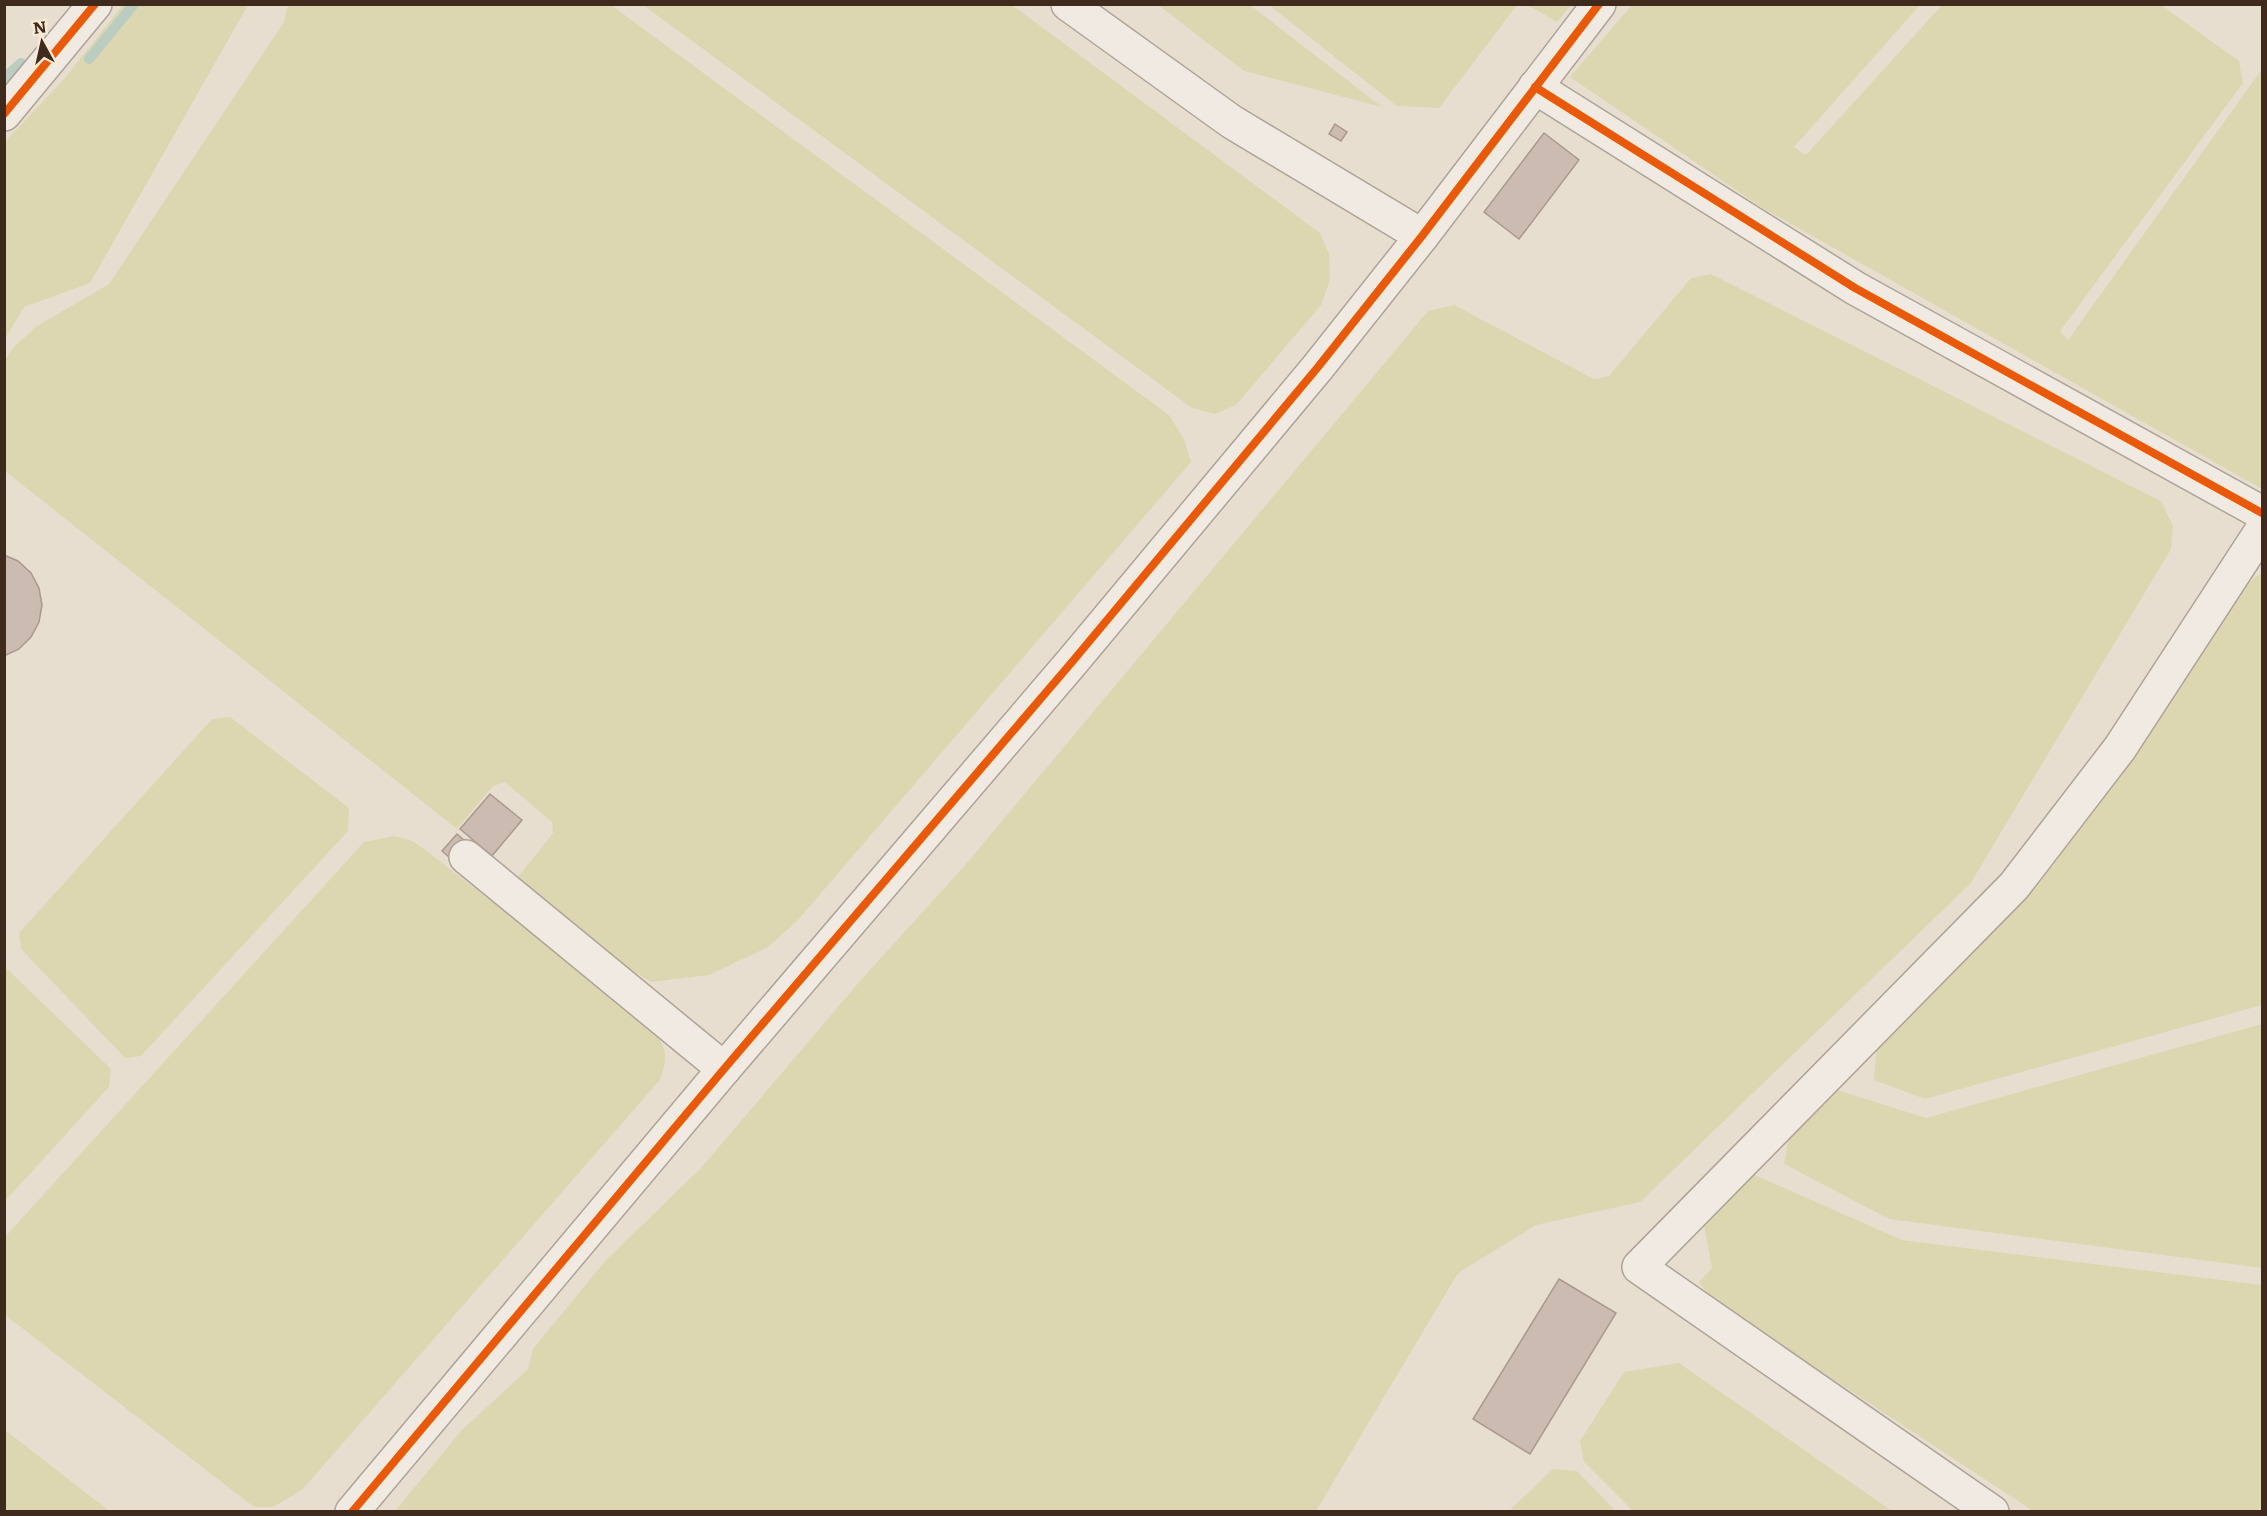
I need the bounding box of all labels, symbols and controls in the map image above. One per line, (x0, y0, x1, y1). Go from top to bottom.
north arrow (12, 12, 72, 72)
text: N (31, 13, 48, 39)

